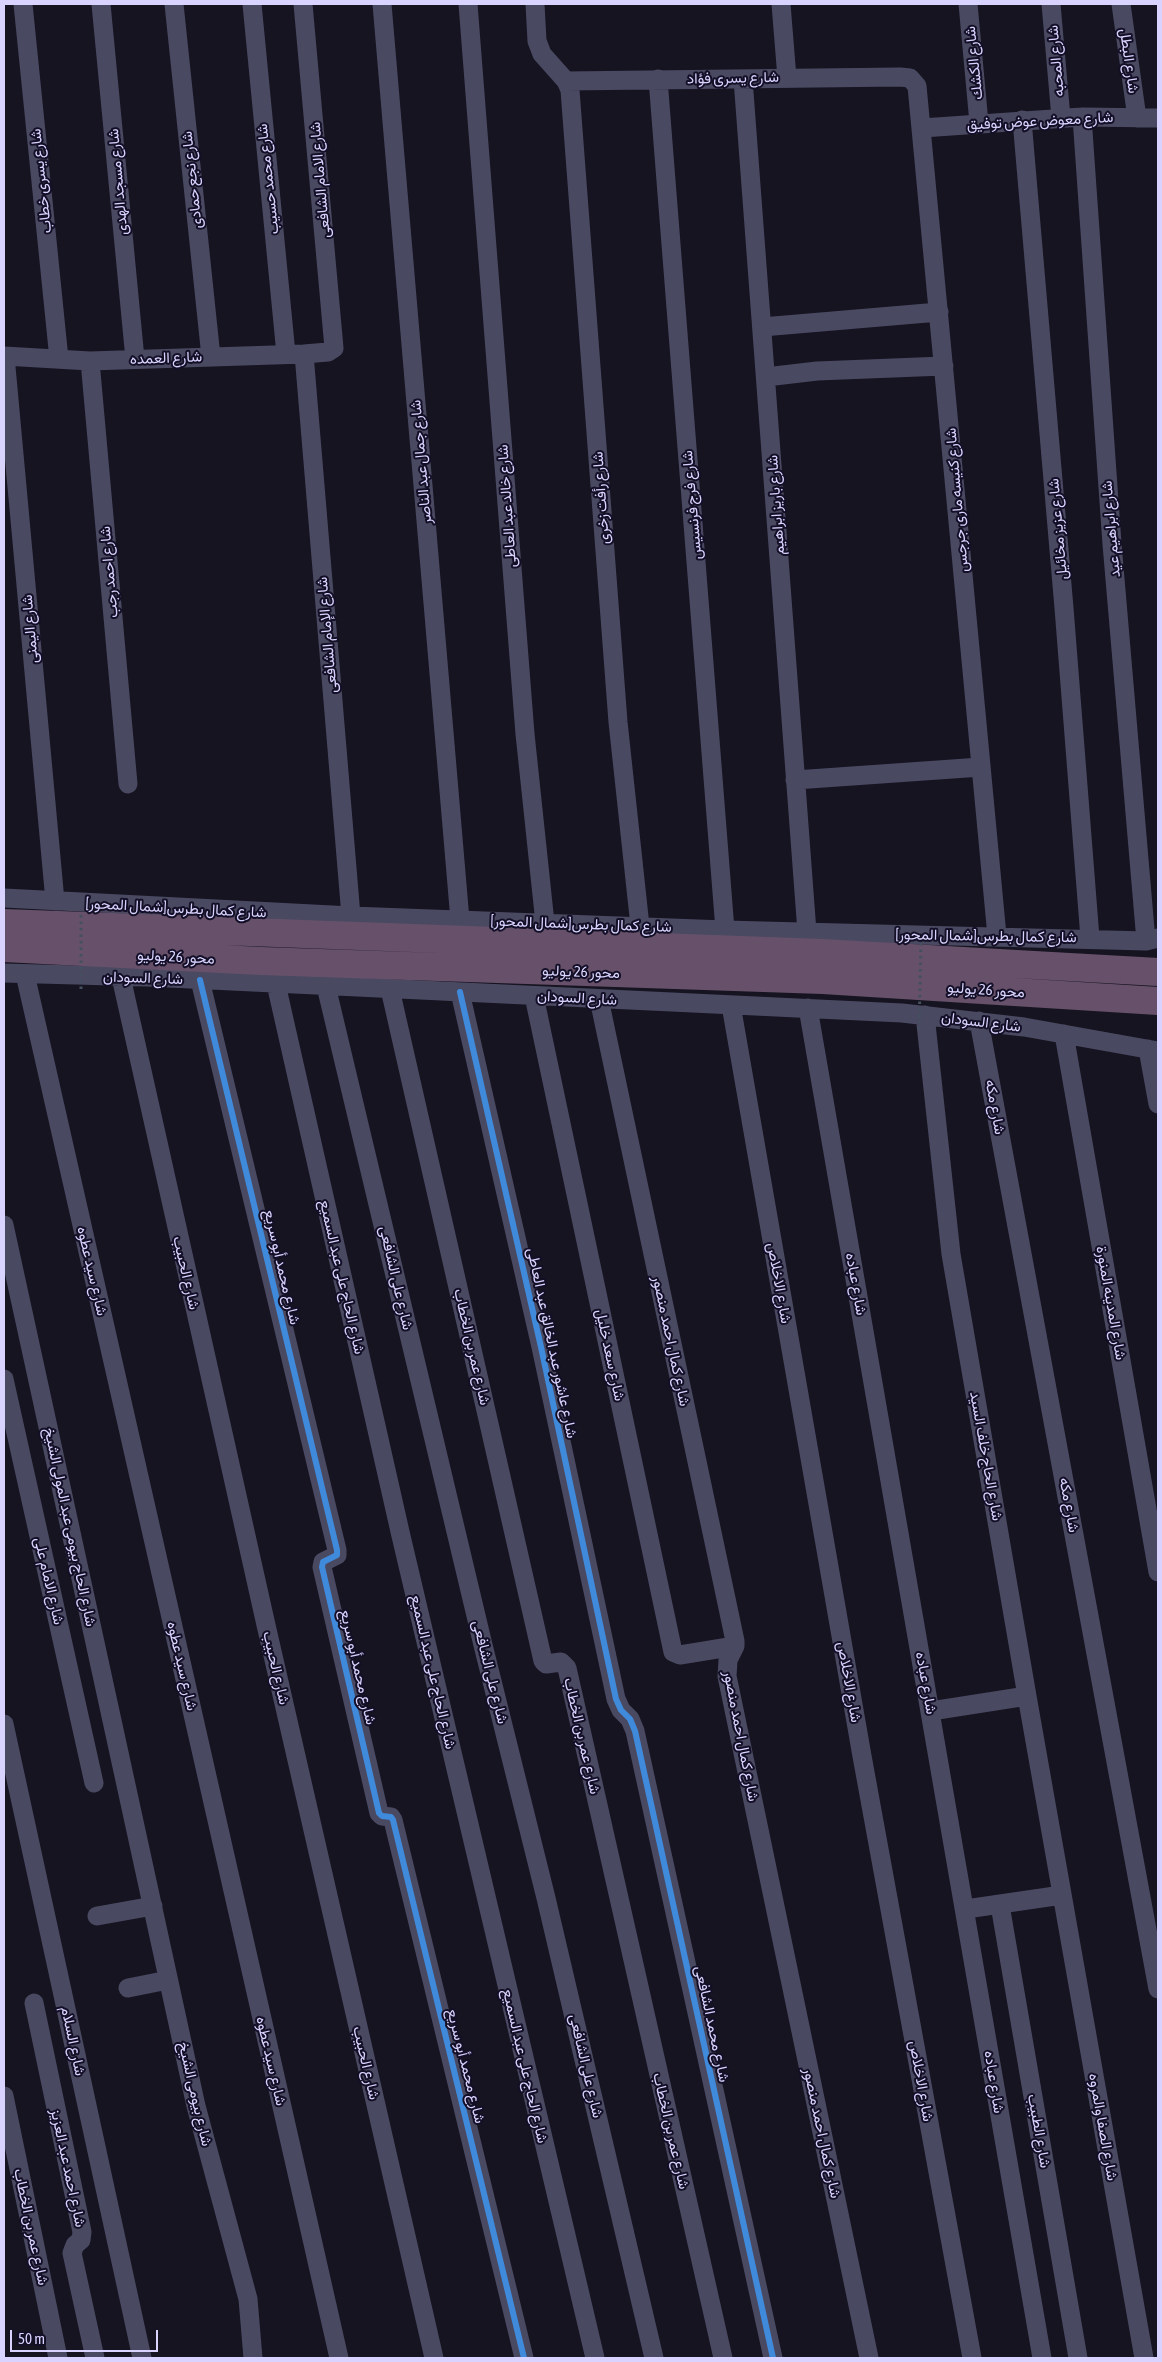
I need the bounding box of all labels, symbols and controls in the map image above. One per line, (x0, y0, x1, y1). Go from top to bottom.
street label: شارع المحبه (1044, 24, 1068, 98)
street label: شارع الكشك (961, 25, 987, 101)
street label: شارع البطل (1116, 27, 1142, 95)
street label: شارع يسرى فؤاد (687, 68, 779, 88)
street label: شارع معوض عوض توفيق (966, 108, 1114, 134)
street label: شارع الامام الشافعى (306, 121, 334, 239)
street label: شارع محمد حسيب (253, 123, 283, 235)
street label: شارع يسرى خطاب (27, 128, 55, 234)
street label: شارع مسجد الهدى (104, 128, 132, 236)
street label: شارع نجع حمادى (178, 130, 206, 230)
street label: شارع العمده (130, 348, 202, 368)
street label: شارع جمال عبد الناصر (407, 399, 435, 525)
street label: شارع كنيسه مارى جرجس (942, 427, 972, 573)
street label: شارع خالد عبد العاطى (494, 444, 520, 568)
street label: شارع فرج فرنسيس (678, 450, 706, 560)
street label: شارع رأفت زخرى (589, 451, 613, 545)
street label: شارع باريز ابراهيم (764, 454, 788, 556)
street label: شارع عزيز مخائيل (1045, 478, 1071, 580)
street label: شارع ابراهيم عيد (1098, 480, 1124, 578)
street label: شارع احمد رجب (96, 525, 122, 619)
street label: شارع الإمام الشافعى (313, 576, 341, 694)
street label: شارع اليمنى (18, 594, 42, 664)
street label: شارع كمال بطرس[شمال المحور] (85, 894, 267, 922)
street label: شارع كمال بطرس[شمال المحور] (490, 912, 672, 936)
street label: شارع كمال بطرس[شمال المحور] (895, 925, 1077, 947)
street label: محور 26 يوليو (137, 946, 215, 968)
street label: محور 26 يوليو (542, 962, 620, 982)
street label: شارع السودان (103, 968, 183, 988)
street label: محور 26 يوليو (947, 978, 1025, 1002)
street label: شارع السودان (537, 987, 617, 1009)
street label: شارع السودان (940, 1008, 1022, 1036)
street label: شارع مكه (981, 1078, 1009, 1136)
street label: شارع الحاج على عبد السميع (315, 1198, 369, 1356)
street label: شارع محمد أبو سريع (260, 1208, 304, 1326)
street label: شارع على الشافعى (375, 1224, 417, 1332)
street label: شارع سيد عطوه (73, 1225, 111, 1317)
street label: شارع الحبيب (169, 1235, 203, 1311)
street label: شارع الاخلاص (763, 1241, 795, 1325)
street label: شارع المدينه المنورة (1092, 1245, 1130, 1361)
street label: شارع عاشور عبد الخالق عبد العاطى (523, 1246, 581, 1440)
street label: شارع عباده (842, 1251, 870, 1317)
street label: شارع كمال احمد منصور (648, 1274, 694, 1408)
street label: شارع عمر بن الخطاب (450, 1287, 494, 1407)
street label: شارع سعد خليل (591, 1307, 629, 1403)
street label: شارع الحاج خلف السيد (966, 1390, 1006, 1522)
street label: شارع الحاج بيومى عبد المولى الشيخ (40, 1426, 100, 1628)
street label: شارع مكه (1055, 1476, 1083, 1534)
street label: شارع الامام على (30, 1535, 68, 1627)
street label: شارع الحاج على عبد السميع (406, 1593, 460, 1751)
street label: شارع محمد أبو سريع (336, 1608, 380, 1726)
street label: شارع على الشافعى (468, 1618, 512, 1726)
street label: شارع سيد عطوه (163, 1620, 201, 1712)
street label: شارع الحبيب (259, 1630, 293, 1706)
street label: شارع الاخلاص (833, 1640, 865, 1724)
street label: شارع عباده (912, 1650, 940, 1716)
street label: شارع كمال احمد منصور (719, 1669, 763, 1803)
street label: شارع عمر بن الخطاب (560, 1676, 604, 1796)
street label: شارع محمد الشافعى (691, 1964, 733, 2084)
street label: شارع الحاج على عبد السميع (498, 1987, 552, 2145)
street label: شارع السلام (57, 2005, 89, 2077)
street label: شارع محمد أبو سريع (443, 2007, 489, 2125)
street label: شارع على الشافعى (565, 2012, 607, 2120)
street label: شارع سيد عطوه (252, 2015, 290, 2107)
street label: شارع الحبيب (349, 2025, 383, 2101)
street label: شارع الاخلاص (905, 2039, 937, 2123)
street label: شارع بيومى الشيخ (174, 2040, 216, 2148)
street label: شارع عباده (980, 2049, 1008, 2115)
street label: شارع كمال احمد منصور (799, 2066, 845, 2200)
street label: شارع عمر بن الخطاب (649, 2071, 693, 2191)
street label: شارع الصفا والمروه (1085, 2072, 1121, 2182)
street label: شارع الطبيب (1024, 2093, 1054, 2169)
street label: شارع احمد عبد العزيز (47, 2107, 89, 2229)
street label: شارع عمر بن الخطاب (10, 2167, 52, 2287)
scale bar (12, 2320, 160, 2352)
text: 50 m (18, 2330, 45, 2347)

